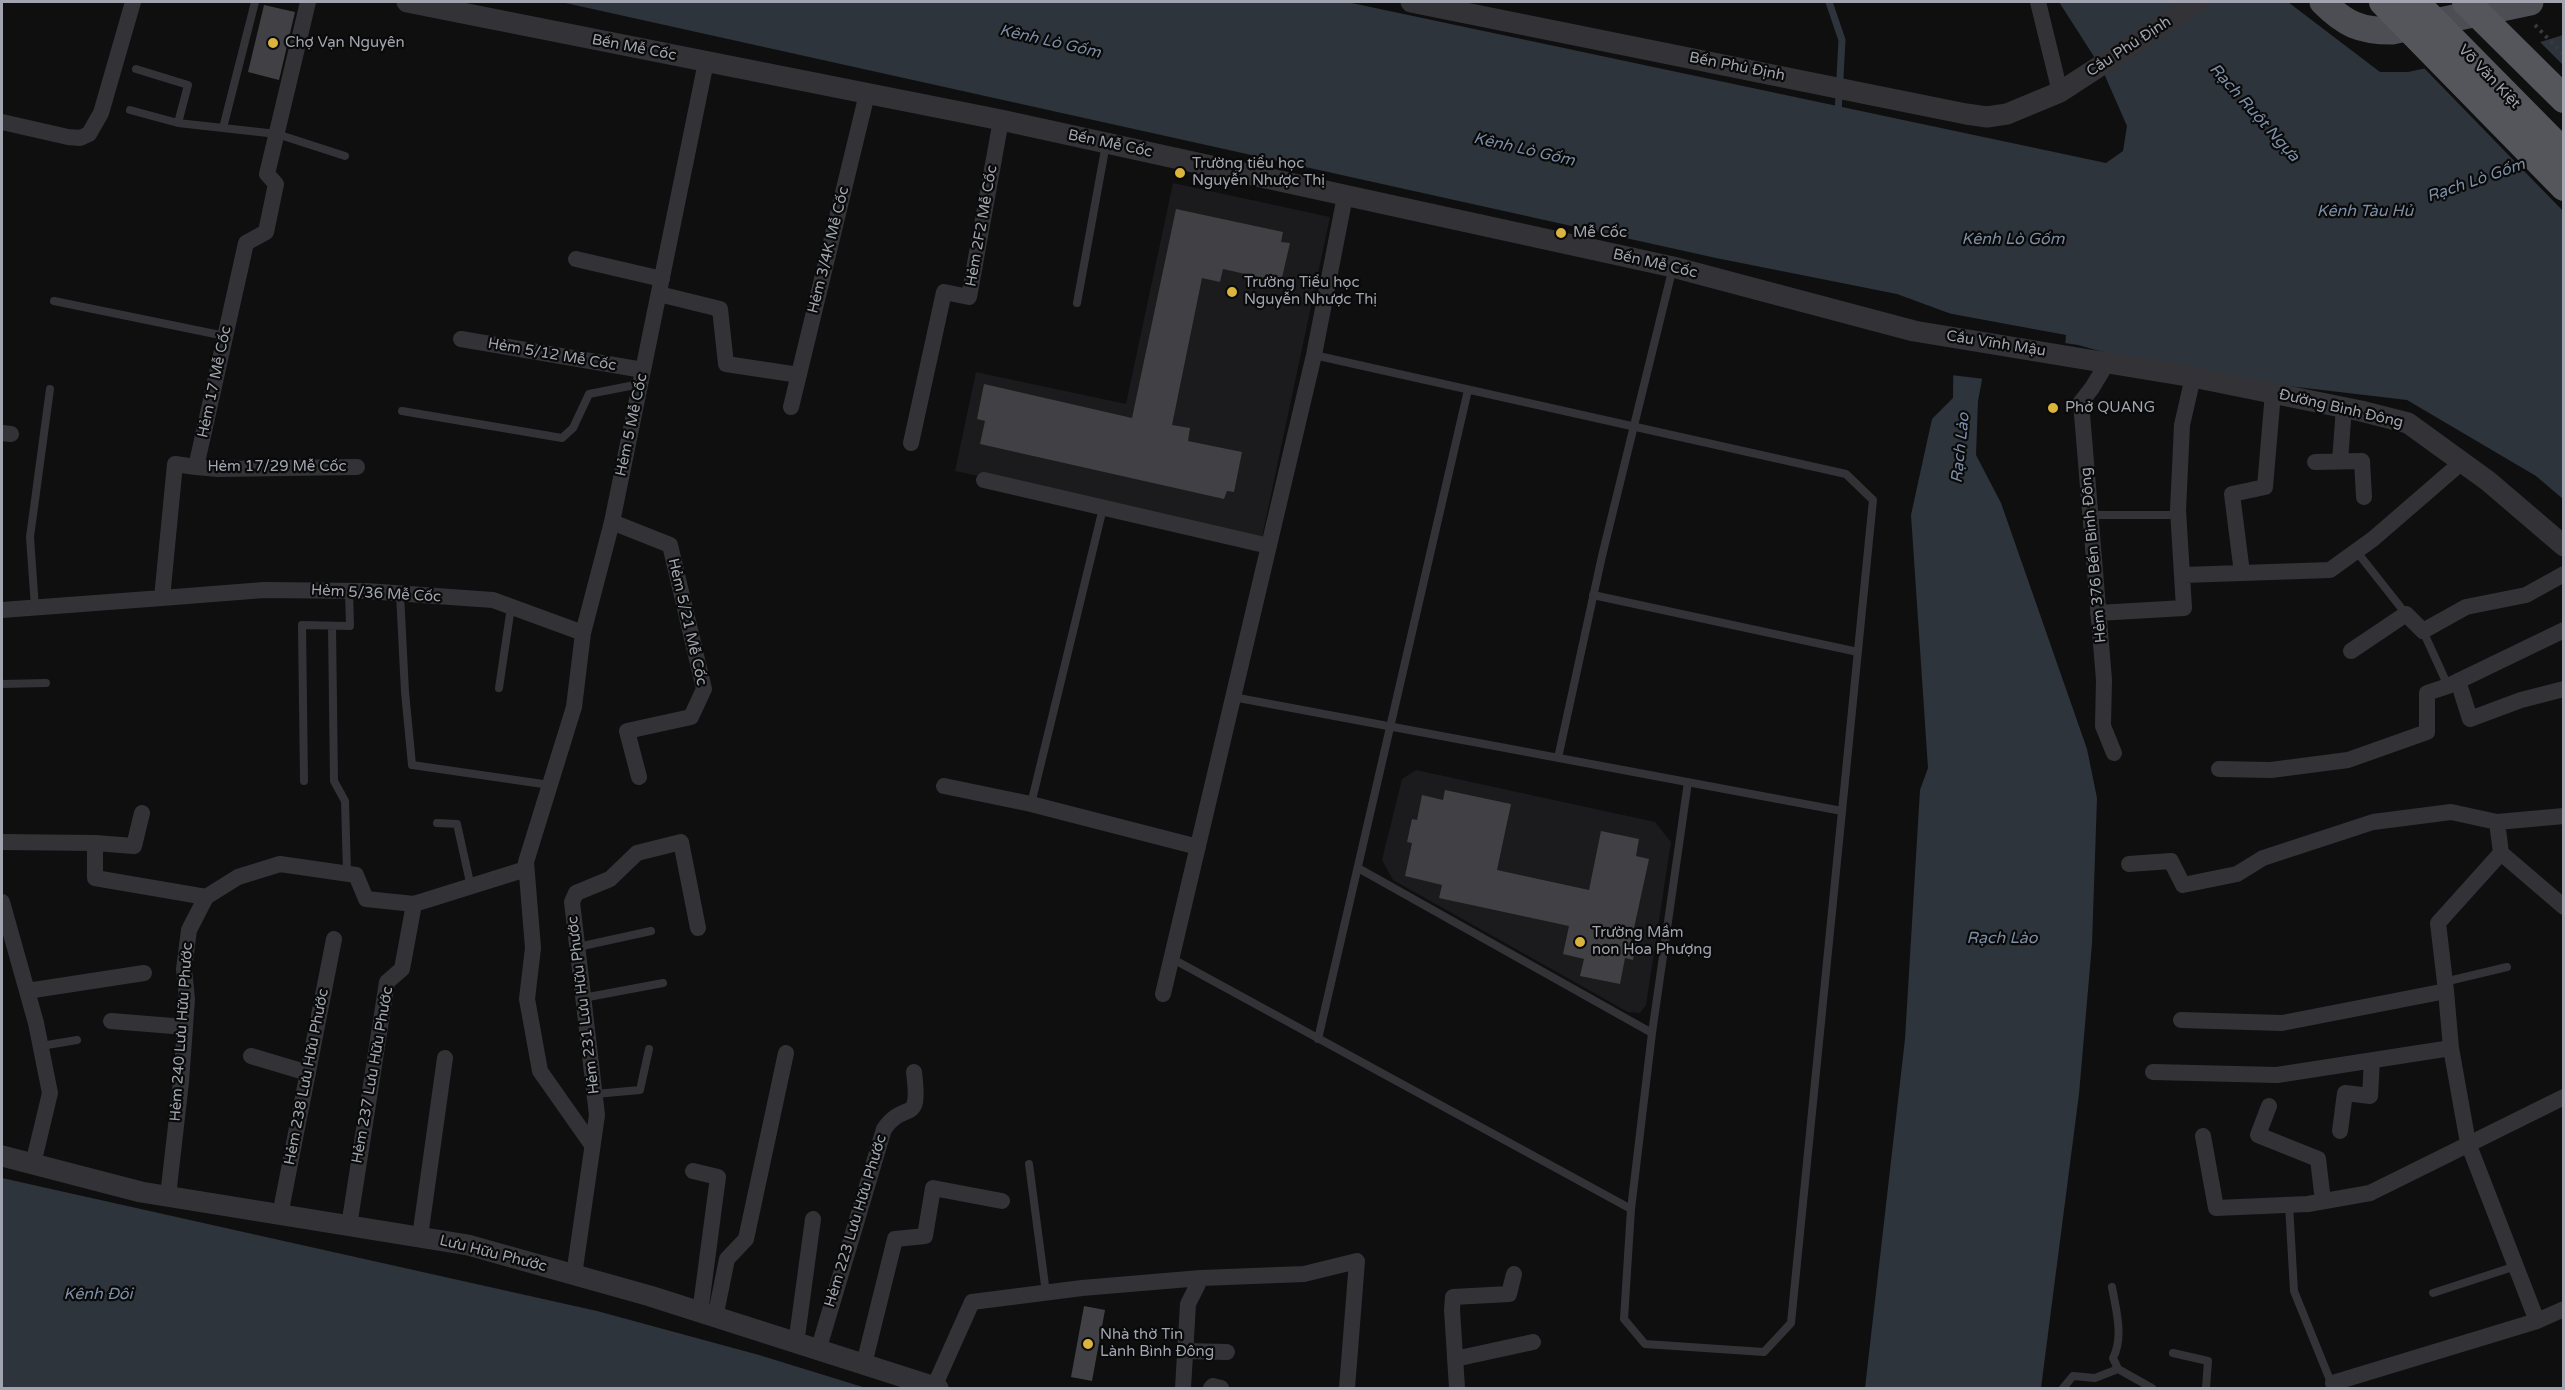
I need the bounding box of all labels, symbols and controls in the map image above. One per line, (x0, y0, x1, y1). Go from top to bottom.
street label: Cầu Phú Định (2083, 13, 2175, 81)
water label: Kênh Lò Gốm (998, 21, 1102, 63)
street label: Bến Mễ Cốc (590, 31, 678, 65)
place label: Chợ Vạn Nguyên (285, 34, 405, 52)
marker: Chợ Vạn Nguyên (266, 36, 280, 50)
street label: Võ Văn Kiệt (2454, 41, 2524, 113)
street label: Bến Phú Định (1688, 49, 1786, 85)
water label: Rạch Ruột Ngựa (2205, 60, 2303, 166)
street label: Bến Mễ Cốc (1066, 126, 1154, 162)
water label: Kênh Lò Gốm (1472, 129, 1576, 171)
place label: Trường tiểu học Nguyễn Nhược Thị (1192, 155, 1325, 190)
water label: Rạch Lò Gốm (2424, 155, 2528, 207)
street label: Hẻm 2F2 Mễ Cốc (962, 164, 1002, 288)
marker: Trường tiểu học Nguyễn Nhược Thị (1173, 166, 1187, 180)
street label: Hẻm 3/4K Mễ Cốc (805, 185, 853, 315)
water label: Kênh Tàu Hủ (2317, 202, 2413, 222)
place label: Mễ Cốc (1573, 224, 1627, 242)
marker: Mễ Cốc (1554, 226, 1568, 240)
water label: Kênh Lò Gốm (1961, 230, 2065, 250)
street label: Bến Mễ Cốc (1611, 246, 1699, 282)
place label: Trường Tiểu học Nguyễn Nhược Thị (1244, 274, 1377, 309)
marker: Trường Tiểu học Nguyễn Nhược Thị (1225, 285, 1239, 299)
street label: Hẻm 17 Mễ Cốc (194, 324, 236, 440)
street label: Cầu Vĩnh Mậu (1945, 327, 2047, 361)
street label: Hẻm 5/12 Mễ Cốc (486, 335, 618, 375)
street label: Hẻm 5 Mễ Cốc (612, 372, 652, 478)
street label: Đường Bình Đông (2277, 386, 2405, 432)
place label: Phở QUANG (2065, 399, 2155, 417)
marker: Phở QUANG (2046, 401, 2060, 415)
water label: Rạch Lào (1948, 412, 1974, 484)
street label: Hẻm 17/29 Mễ Cốc (207, 458, 347, 476)
street label: Hẻm 376 Bến Bình Đông (2077, 466, 2111, 644)
street label: Hẻm 5/21 Mễ Cốc (664, 557, 710, 687)
street label: Hẻm 5/36 Mễ Cốc (311, 582, 441, 606)
street label: Hẻm 231 Lưu Hữu Phước (564, 915, 604, 1095)
place label: Trường Mầm non Hoa Phượng (1592, 924, 1712, 959)
water label: Rạch Lào (1967, 929, 2037, 949)
marker: Trường Mầm non Hoa Phượng (1573, 935, 1587, 949)
street label: Hẻm 240 Lưu Hữu Phước (167, 942, 197, 1122)
street label: Hẻm 237 Lưu Hữu Phước (349, 985, 397, 1165)
street label: Hẻm 238 Lưu Hữu Phước (281, 987, 333, 1167)
street label: Hẻm 223 Lưu Hữu Phước (821, 1133, 891, 1309)
street label: Lưu Hữu Phước (438, 1232, 548, 1276)
water label: Kênh Đôi (64, 1285, 132, 1305)
place label: Nhà thờ Tin Lành Bình Đông (1100, 1326, 1214, 1361)
marker: Nhà thờ Tin Lành Bình Đông (1081, 1337, 1095, 1351)

